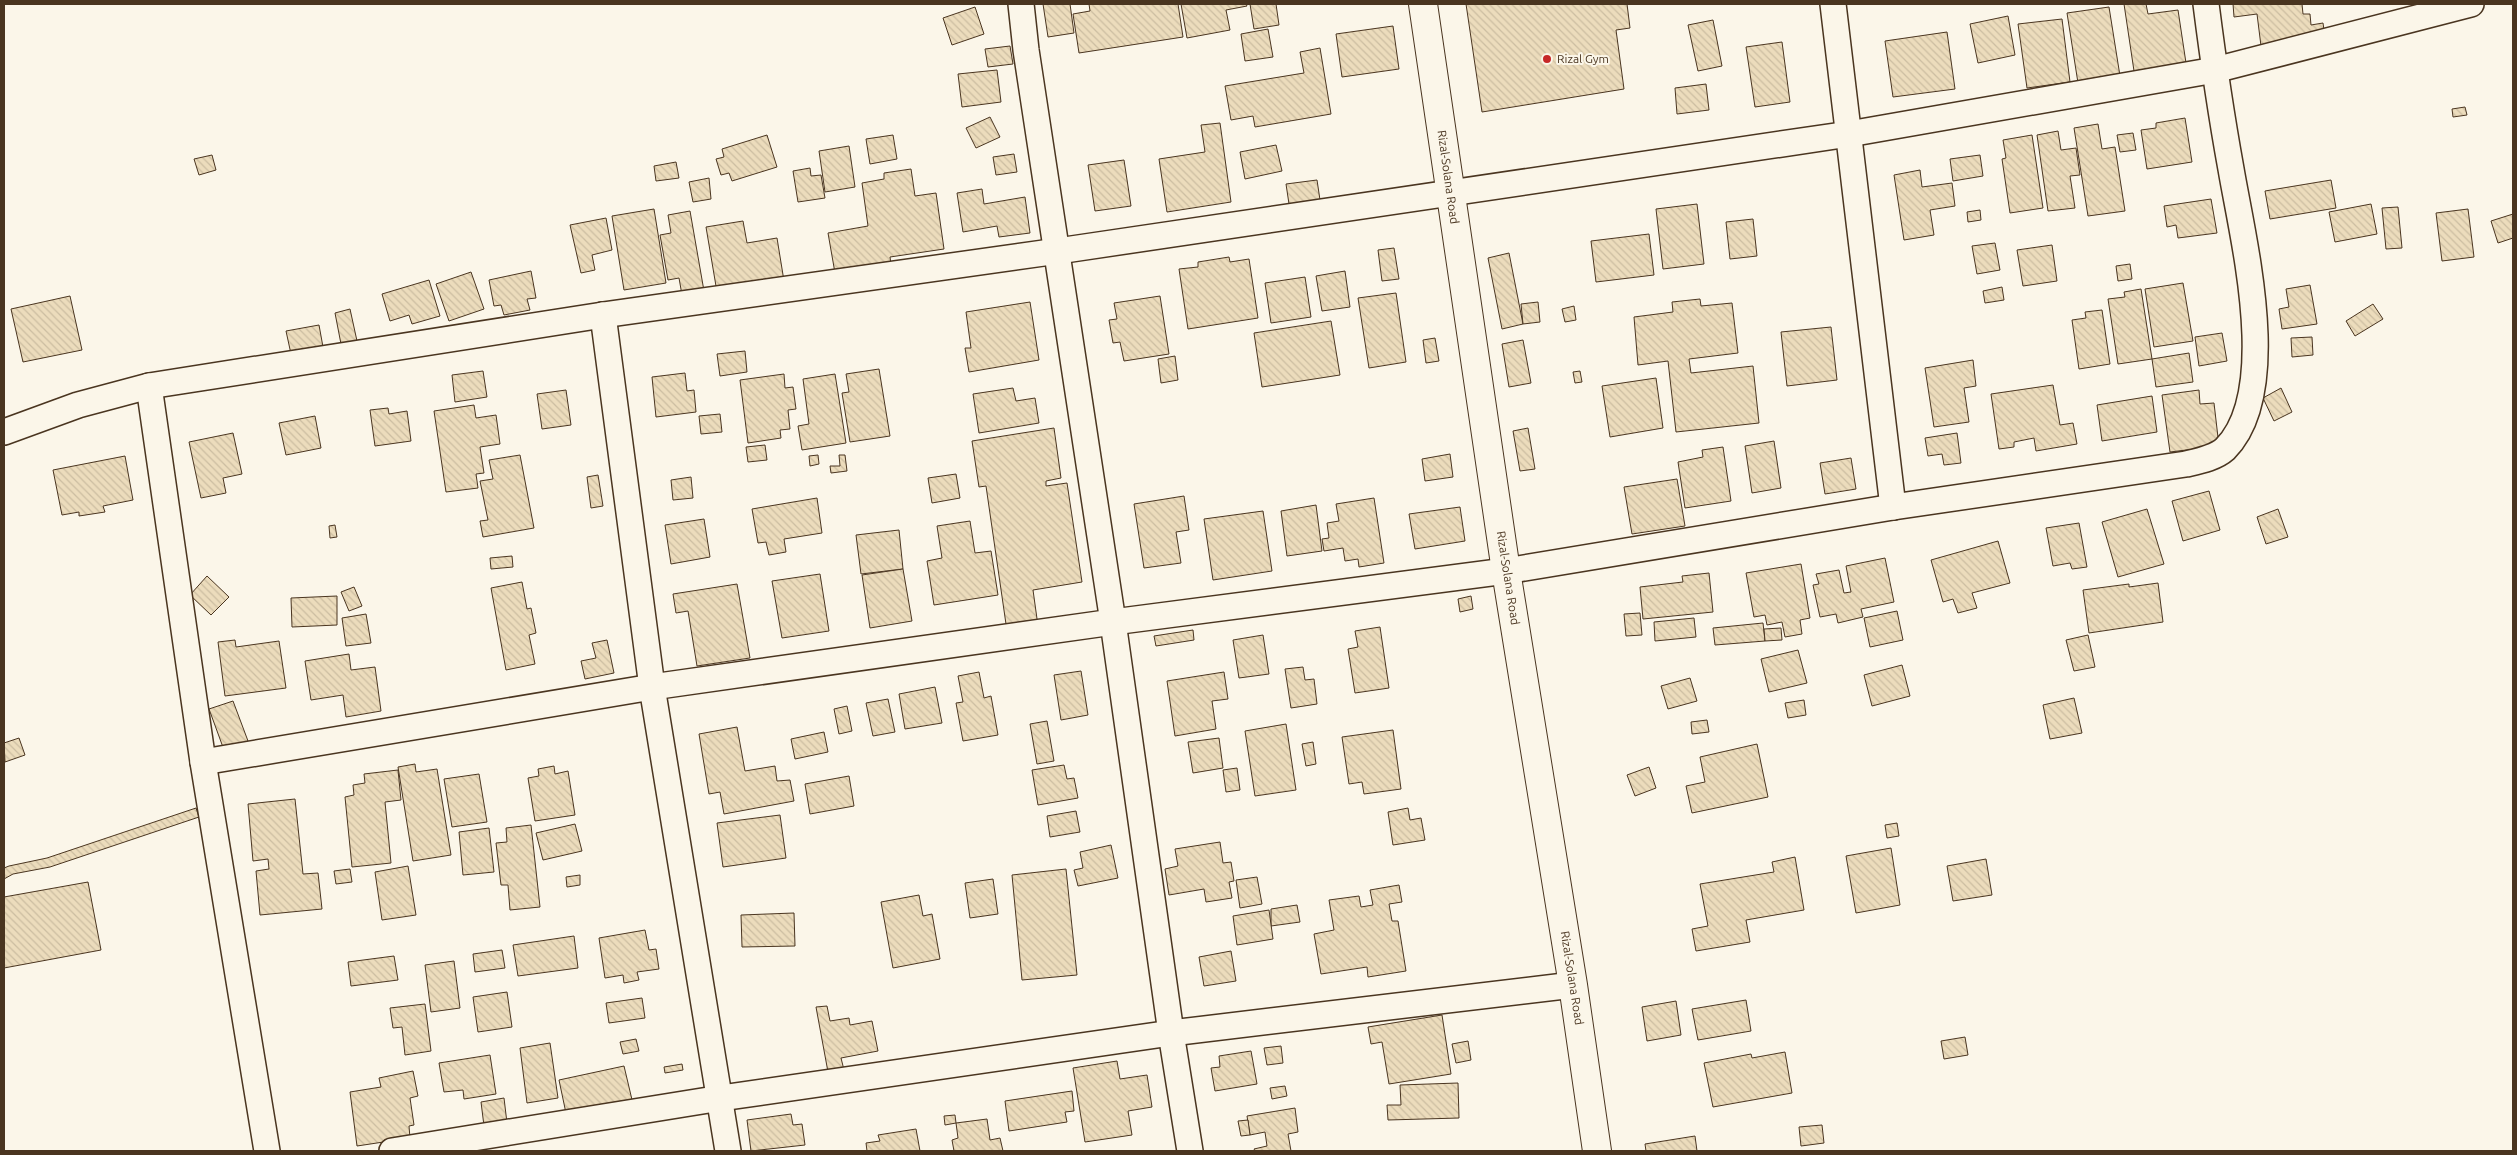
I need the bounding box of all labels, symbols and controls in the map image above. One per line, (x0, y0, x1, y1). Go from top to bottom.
place label: Rizal Gym (1557, 52, 1609, 65)
marker: Rizal Gym (1541, 53, 1553, 65)
street label: Rizal-Solana Road (1435, 129, 1462, 225)
street label: Rizal-Solana Road (1495, 530, 1522, 626)
street label: Rizal-Solana Road (1559, 930, 1586, 1026)

